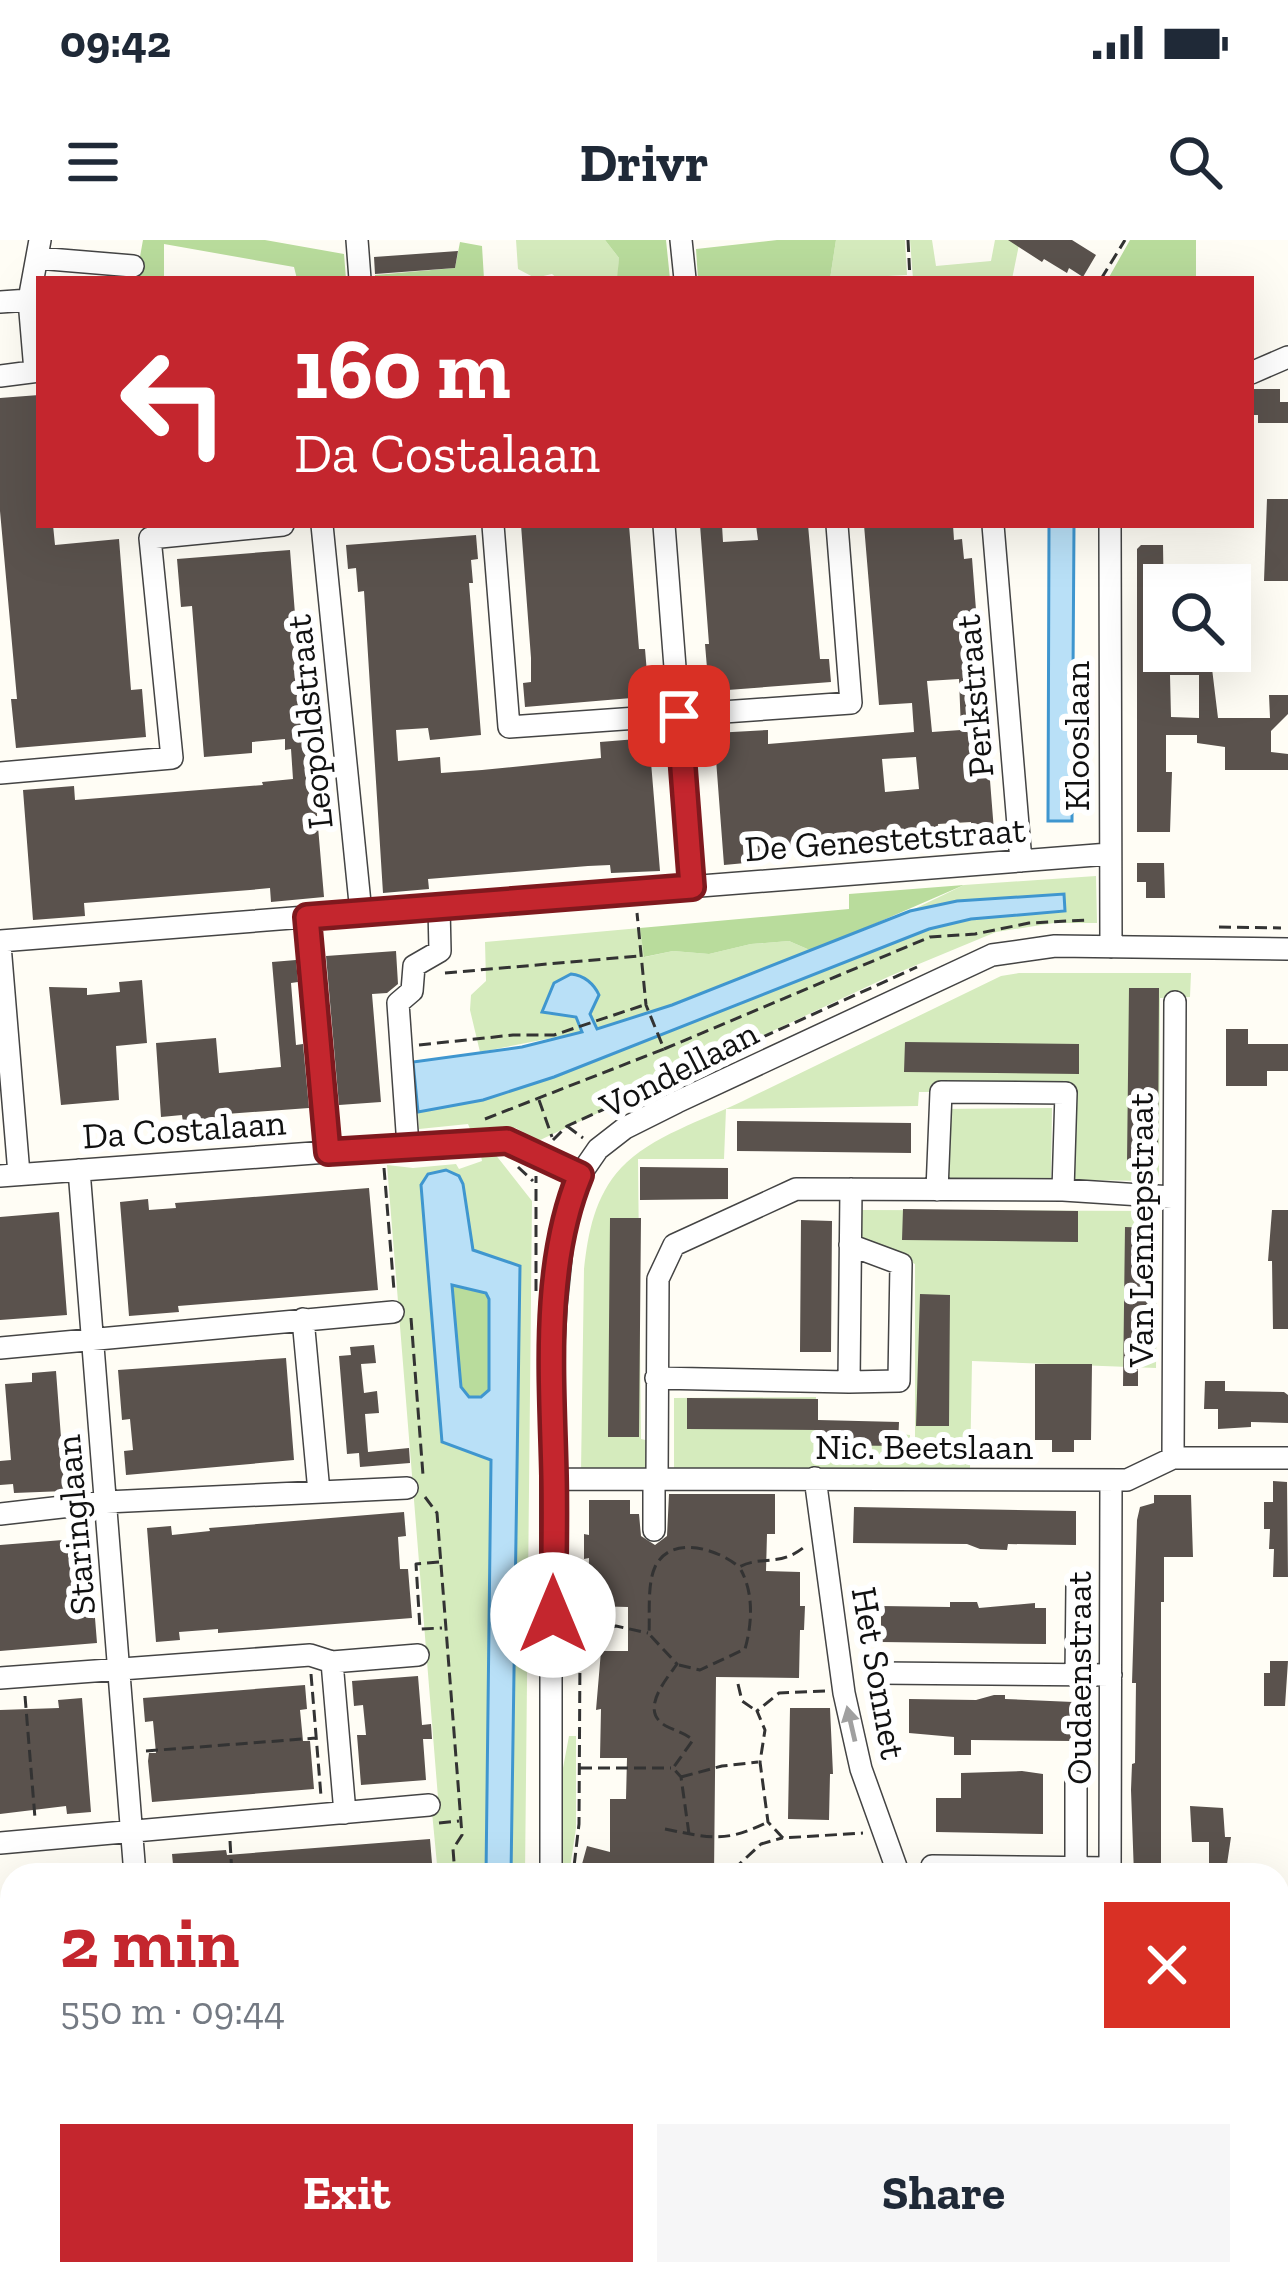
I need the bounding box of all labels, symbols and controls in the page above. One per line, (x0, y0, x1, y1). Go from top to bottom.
text: 09:42 (60, 15, 171, 69)
icon: menu (60, 129, 126, 195)
icon: search (1162, 129, 1228, 195)
text: Drivr (579, 130, 709, 195)
text: 160 m (294, 319, 511, 420)
icon: left (96, 324, 252, 480)
text: Da Costalaan (294, 421, 600, 486)
map controls (1143, 564, 1251, 672)
button: search (1143, 564, 1251, 672)
street label: Leopoldstraat (276, 612, 342, 831)
street label: Perkstraat (945, 612, 1003, 779)
street label: Klooslaan (1055, 660, 1098, 811)
pin (628, 665, 730, 767)
icon: arrive (646, 683, 712, 749)
street label: De Genestetstraat (743, 808, 1028, 870)
street label: Vondellaan (592, 1011, 765, 1127)
street label: Van Lennepstraat (1119, 1092, 1162, 1368)
street label: Da Costalaan (81, 1100, 288, 1158)
street label: Nic. Beetslaan (815, 1425, 1033, 1468)
street label: Staringlaan (46, 1433, 104, 1617)
position arrow (490, 1552, 616, 1678)
street label: Oudaenstraat (1057, 1571, 1100, 1785)
street label: Het Sonnet (843, 1584, 915, 1763)
one-way arrow (841, 1705, 860, 1742)
text: 2 min (60, 1899, 239, 1985)
button: close (1104, 1902, 1230, 2028)
text: 550 m · 09:44 (60, 1987, 285, 2034)
button: Exit (60, 2124, 633, 2262)
button: Share (657, 2124, 1230, 2262)

